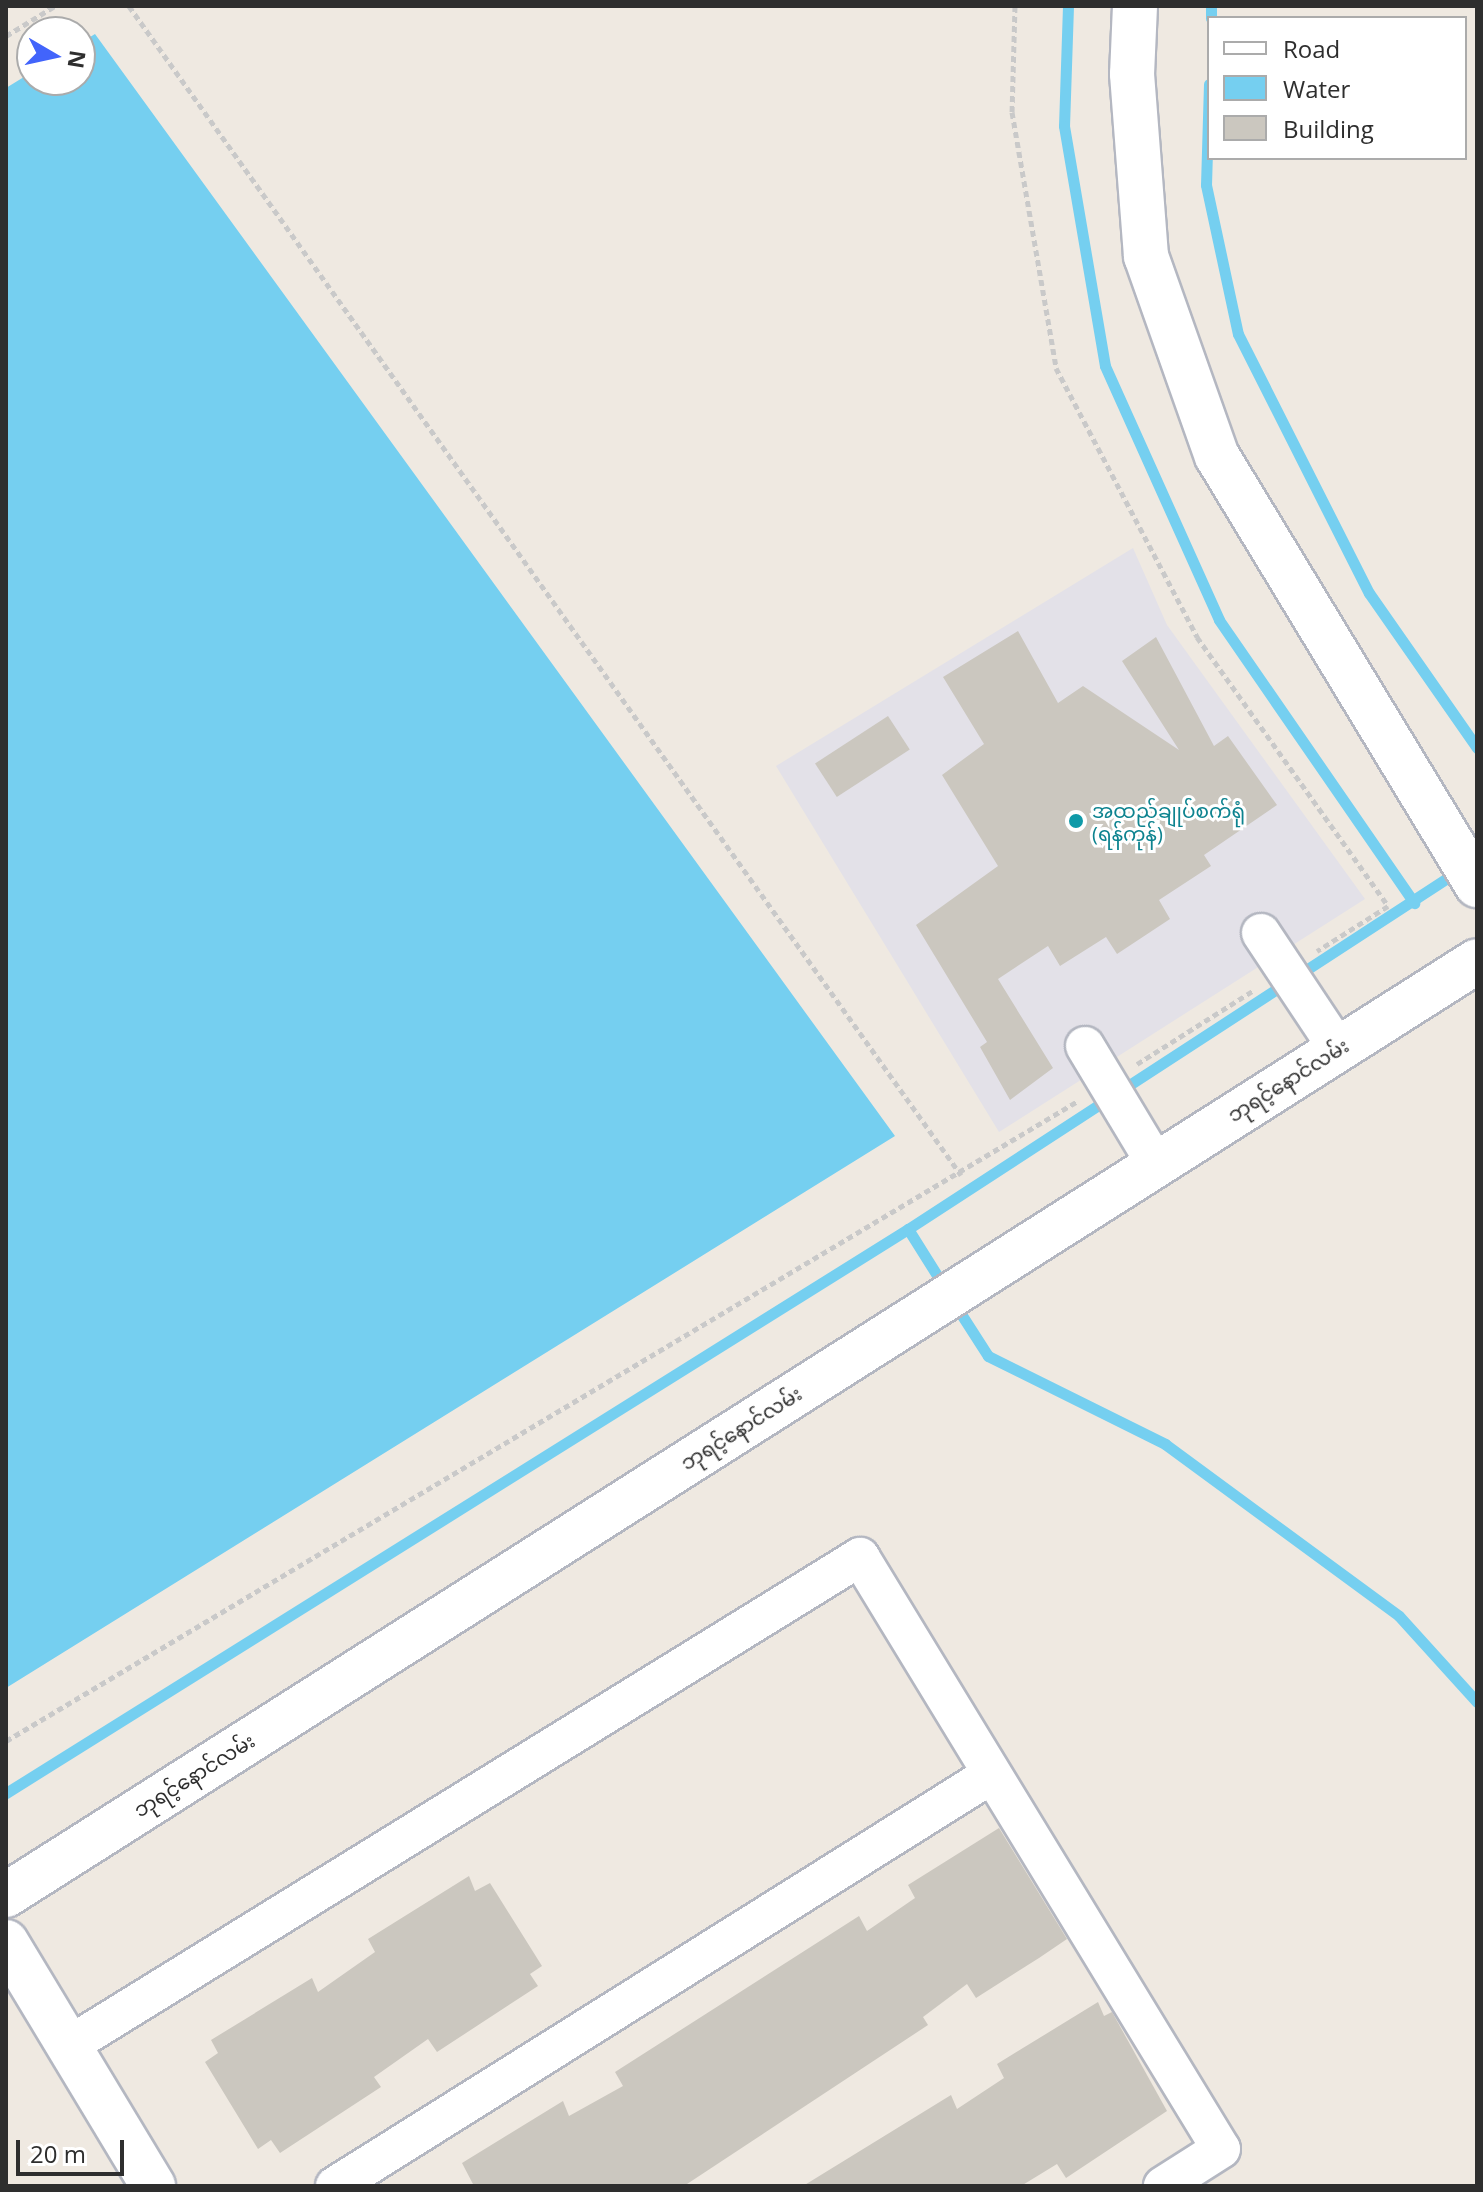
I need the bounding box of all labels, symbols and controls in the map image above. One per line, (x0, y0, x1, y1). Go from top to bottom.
north arrow (16, 16, 96, 96)
legend (1207, 16, 1467, 160)
text: Road (1283, 32, 1340, 65)
text: N (62, 48, 94, 71)
text: Water (1283, 72, 1350, 105)
text: Building (1283, 112, 1374, 145)
place label: အထည်ချုပ်စက်ရုံ (ရန်ကုန်) (1092, 798, 1245, 845)
marker: အထည်ချုပ်စက်ရုံ (ရန်ကုန်) (1067, 812, 1085, 830)
street label: ဘုရင့်နောင်လမ်း (1223, 1033, 1353, 1127)
street label: ဘုရင့်နောင်လမ်း (676, 1381, 806, 1475)
street label: ဘုရင့်နောင်လမ်း (129, 1728, 259, 1822)
scale bar (20, 2124, 128, 2174)
text: 20 m (30, 2137, 86, 2170)

